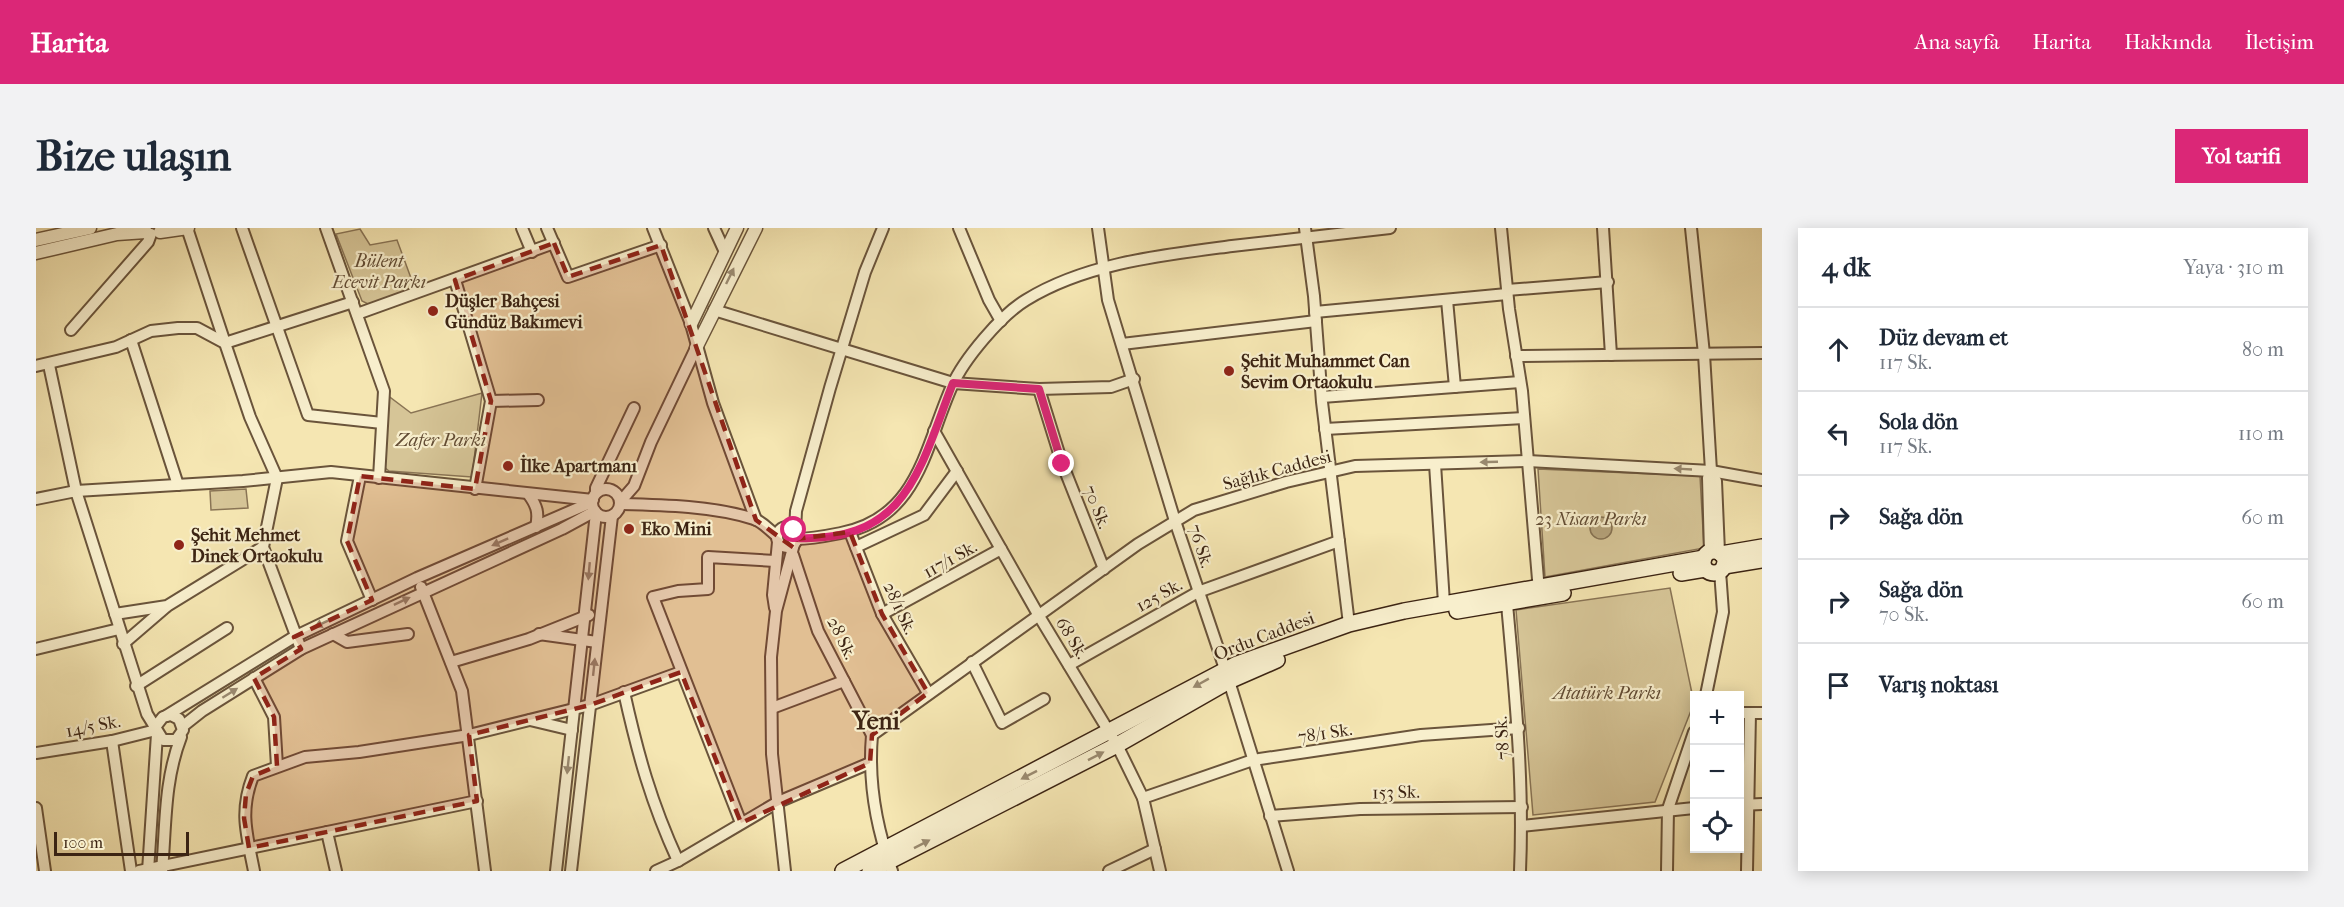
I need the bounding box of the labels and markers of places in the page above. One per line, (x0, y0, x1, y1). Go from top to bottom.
place label: Düşler Bahçesi Gündüz Bakımevi (445, 291, 583, 333)
marker: Düşler Bahçesi Gündüz Bakımevi (426, 304, 440, 318)
place label: Şehit Muhammet Can Sevim Ortaokulu (1241, 351, 1410, 393)
marker: Şehit Muhammet Can Sevim Ortaokulu (1222, 364, 1236, 378)
place label: İlke Apartmanı (520, 454, 637, 477)
marker: İlke Apartmanı (501, 459, 515, 473)
place label: Eko Mini (641, 519, 712, 540)
marker: Eko Mini (622, 522, 636, 536)
place label: Şehit Mehmet Dinek Ortaokulu (191, 525, 323, 567)
marker: Şehit Mehmet Dinek Ortaokulu (172, 538, 186, 552)

